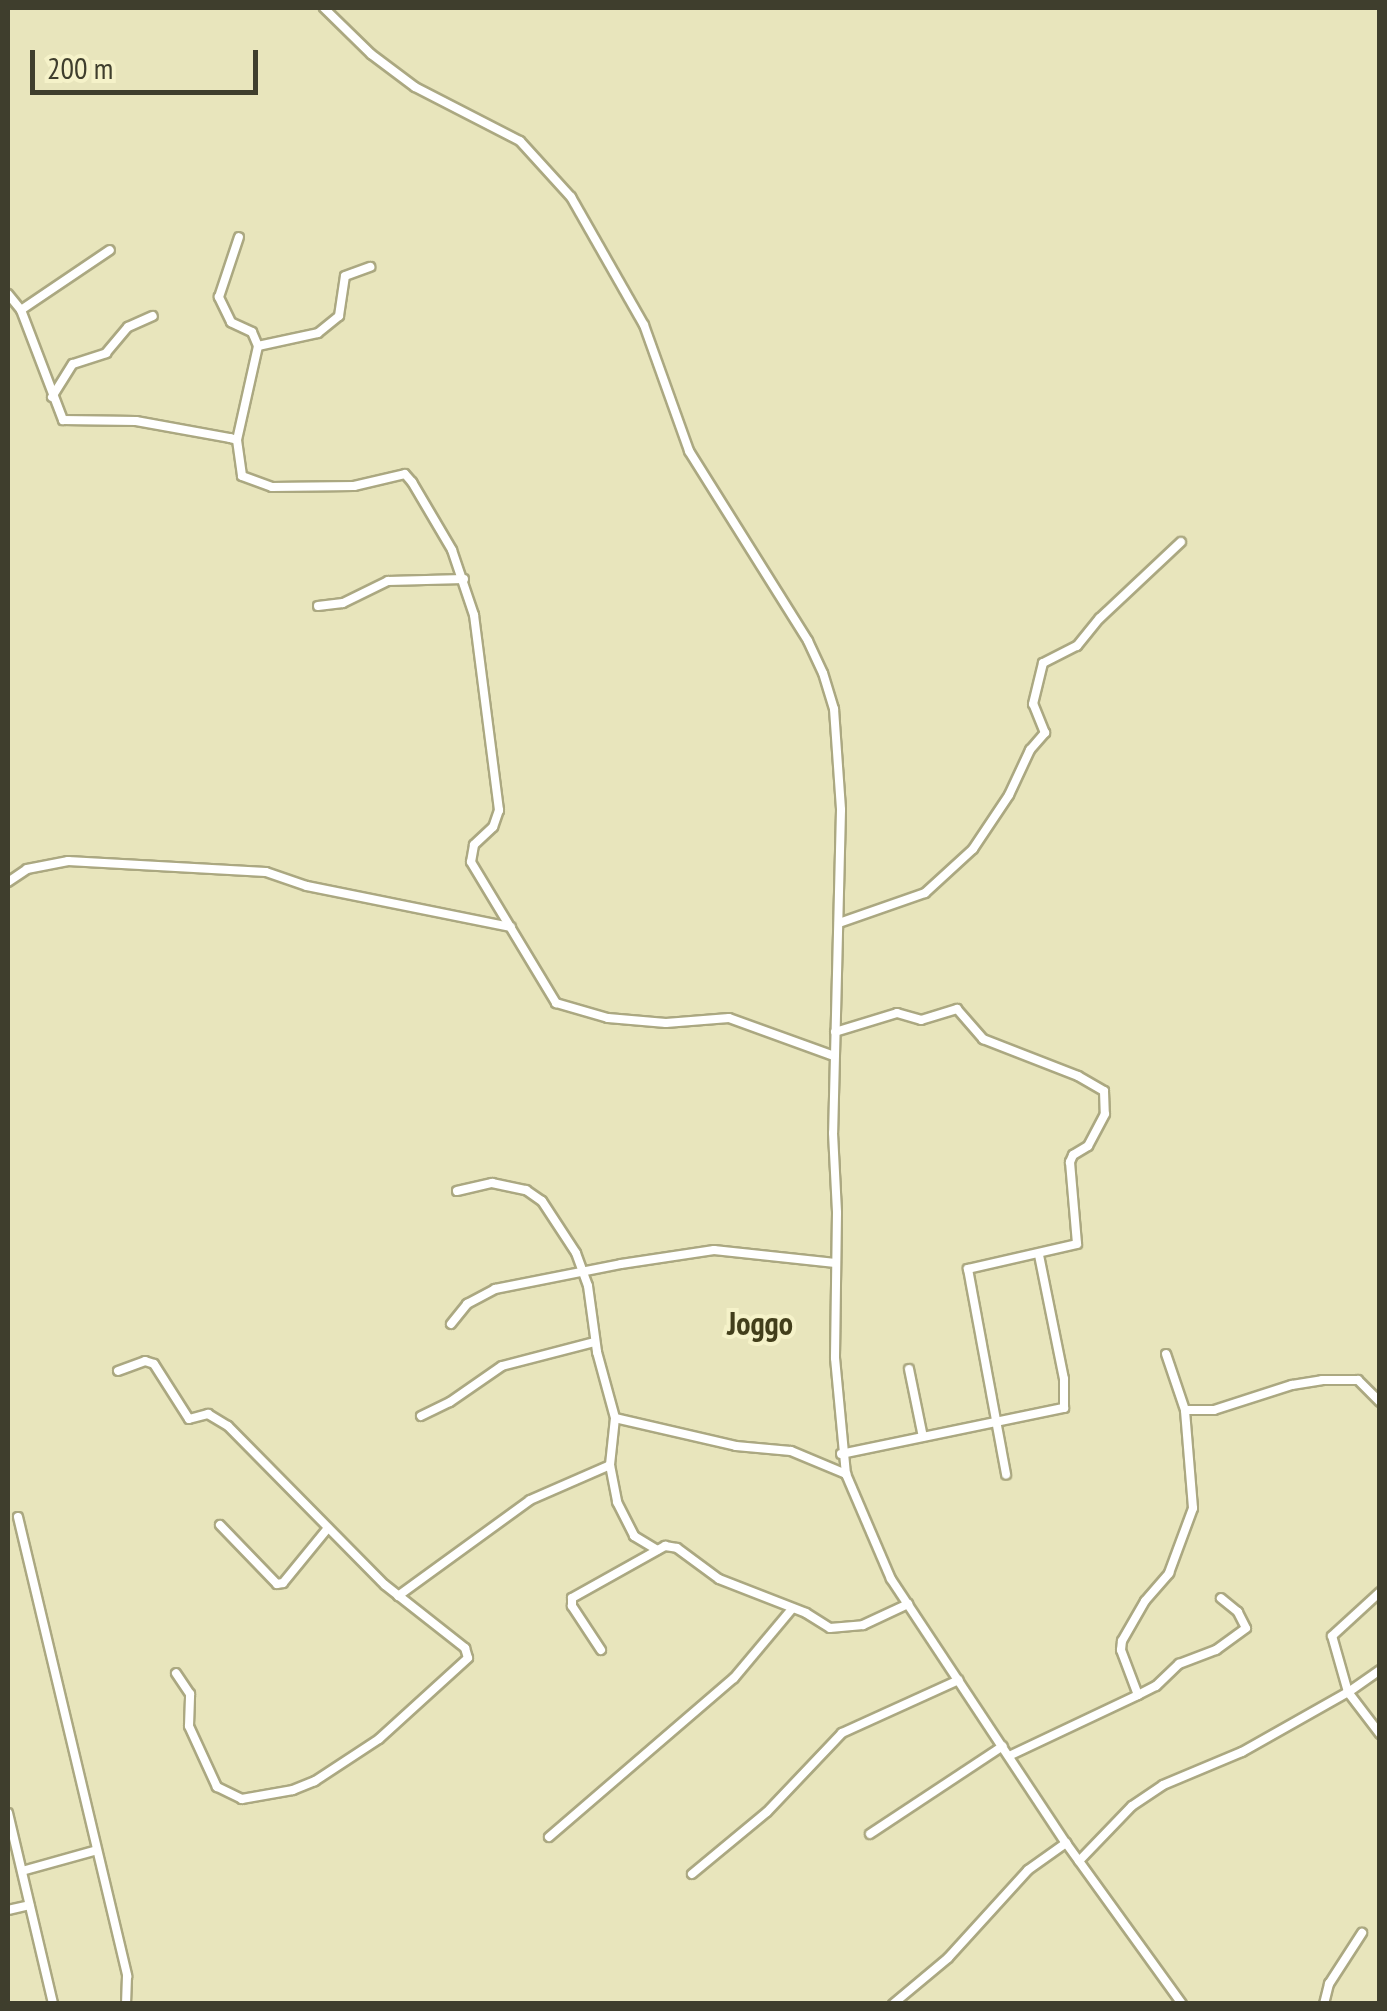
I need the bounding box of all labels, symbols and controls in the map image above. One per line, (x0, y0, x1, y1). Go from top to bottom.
scale bar (35, 30, 262, 92)
text: 200 m (47, 48, 113, 87)
district label: Joggo (727, 1304, 793, 1342)

